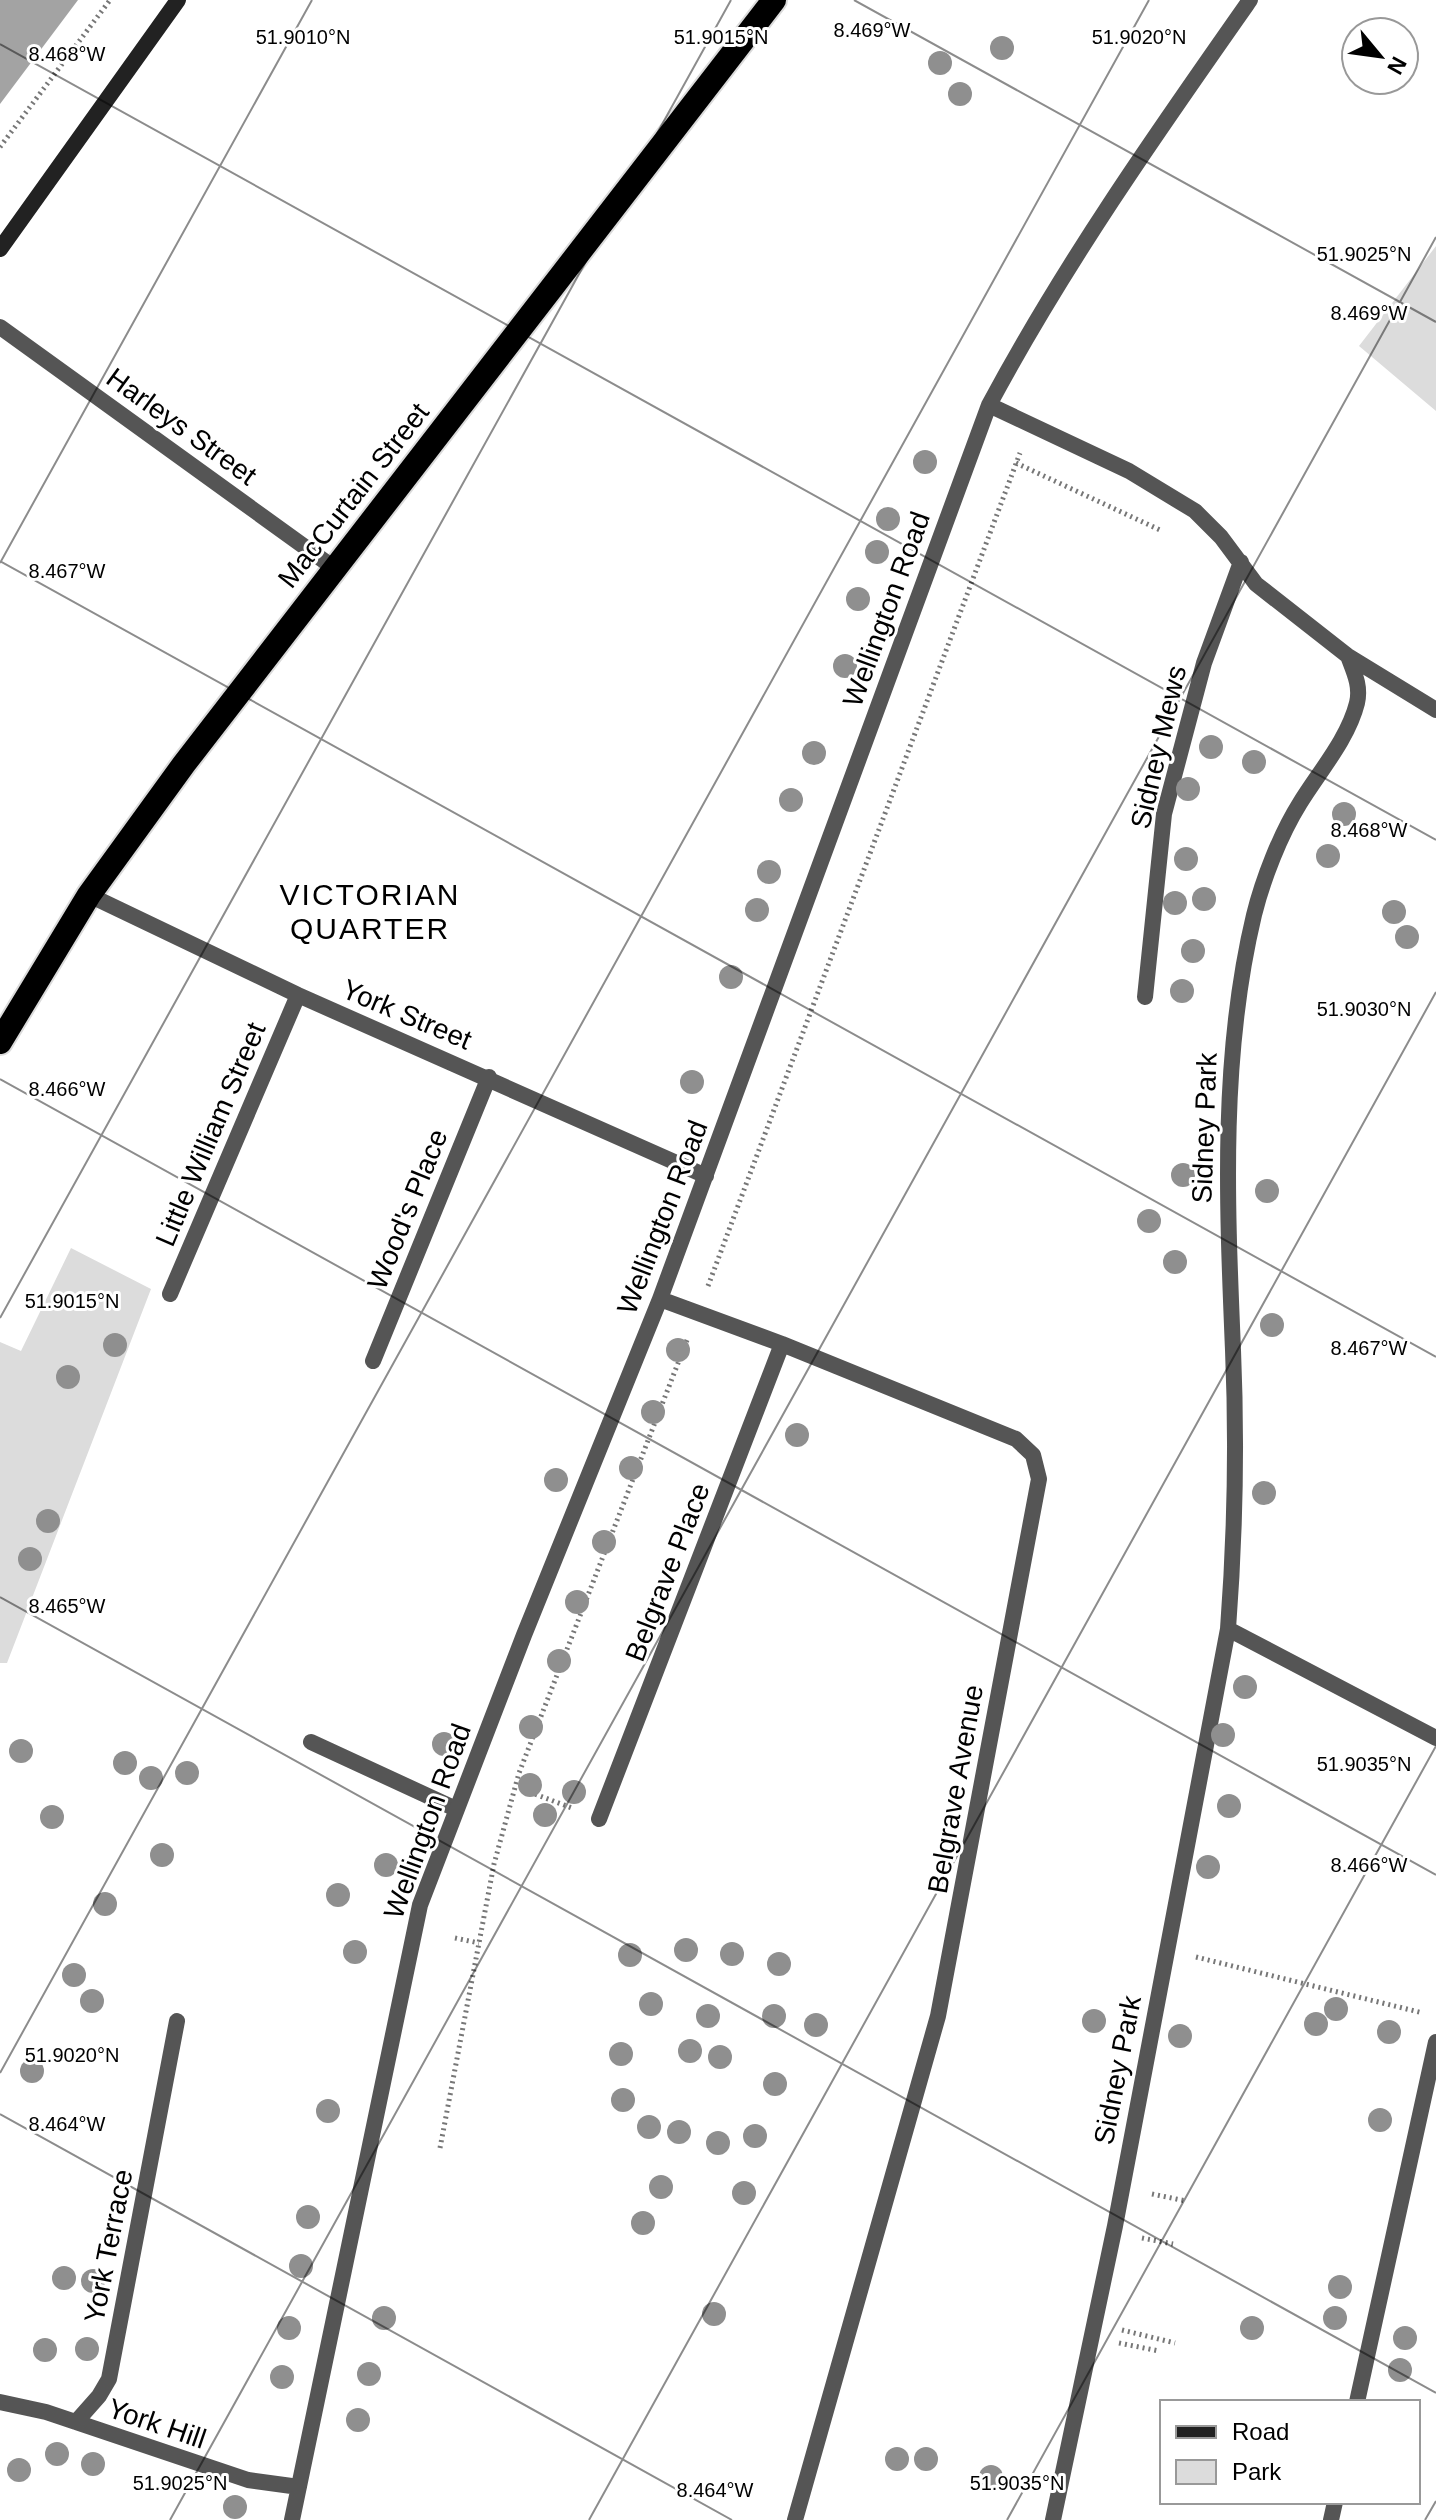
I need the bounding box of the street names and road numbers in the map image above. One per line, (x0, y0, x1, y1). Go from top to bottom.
street label: Harleys Street (101, 362, 263, 491)
street label: MacCurtain Street (272, 397, 435, 594)
street label: Wellington Road (837, 508, 936, 711)
street label: Sidney Mews (1125, 663, 1192, 832)
street label: York Street (337, 973, 476, 1056)
street label: Little William Street (149, 1018, 272, 1251)
street label: Sidney Park (1186, 1051, 1223, 1204)
street label: Wellington Road (611, 1116, 714, 1318)
street label: Wood's Place (361, 1125, 454, 1294)
street label: Belgrave Place (619, 1479, 716, 1666)
street label: Belgrave Avenue (922, 1682, 989, 1896)
street label: Wellington Road (378, 1720, 477, 1923)
street label: Sidney Park (1088, 1992, 1147, 2147)
street label: York Terrace (78, 2167, 139, 2325)
street label: York Hill (104, 2392, 210, 2455)

